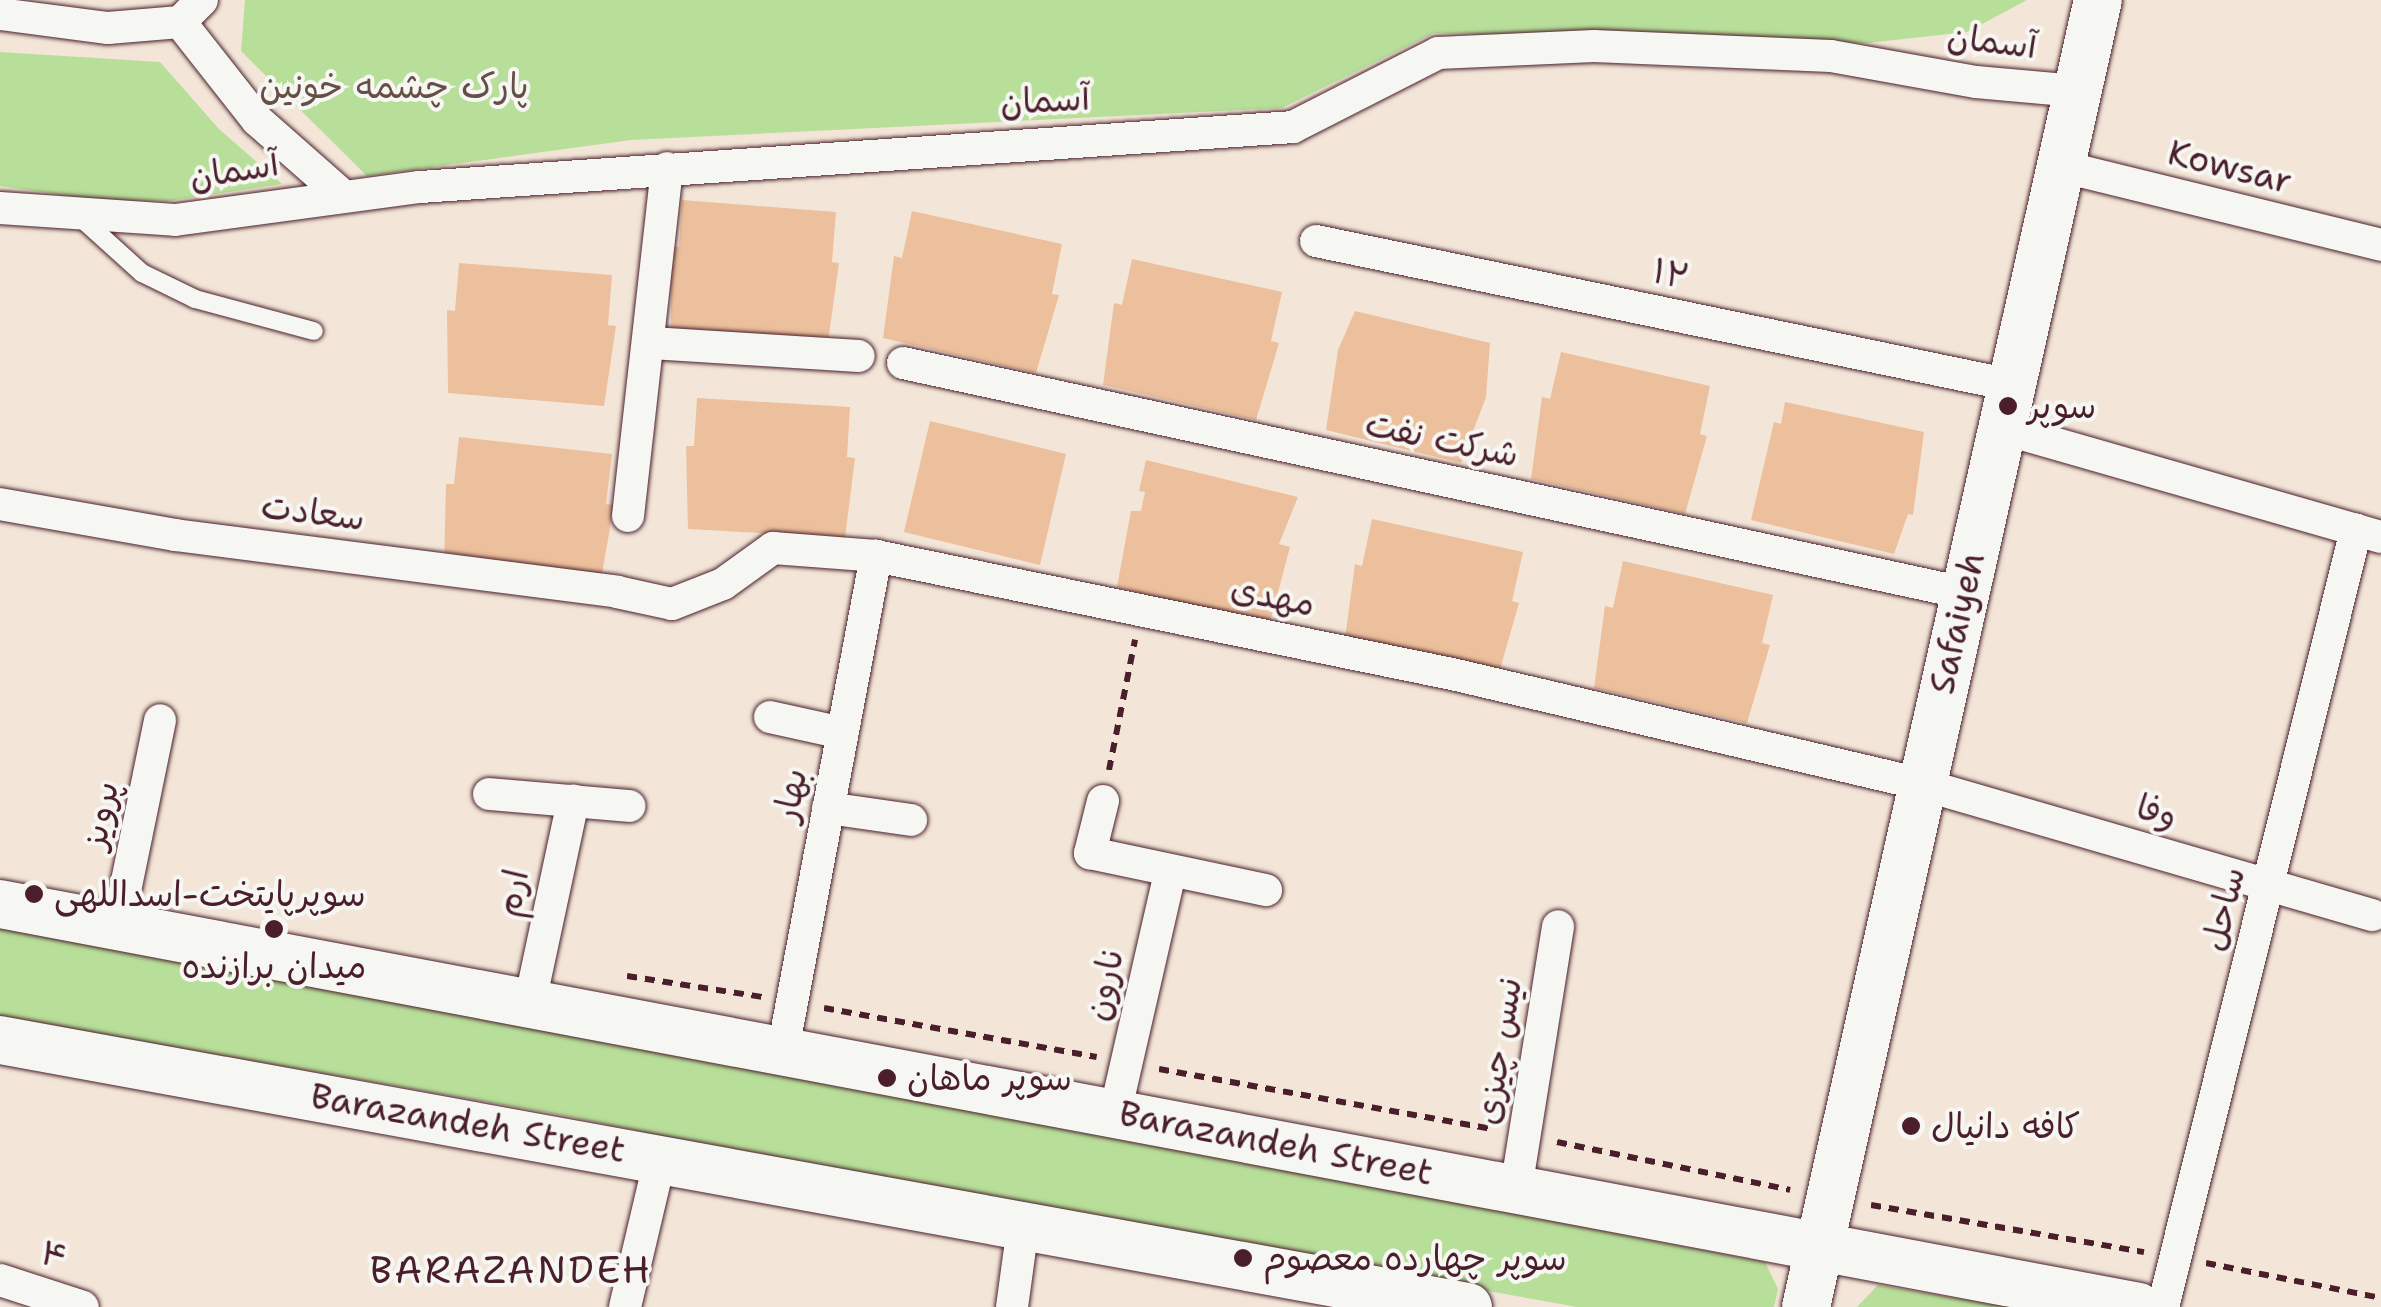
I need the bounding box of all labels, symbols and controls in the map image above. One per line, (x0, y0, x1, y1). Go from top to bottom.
street label: آسمان (1945, 15, 2039, 67)
park label: پارک چشمه خونین (259, 65, 529, 107)
street label: آسمان (999, 77, 1091, 123)
street label: Kowsar (2164, 131, 2296, 203)
street label: آسمان (186, 142, 282, 198)
street label: ۱۲ (1649, 250, 1693, 298)
place label: سوپر (2028, 385, 2096, 427)
marker: سوپر (1997, 395, 2019, 417)
street label: شرکت نفت (1362, 402, 1522, 476)
street label: سعادت (259, 485, 367, 539)
street label: Safaiyeh (1920, 548, 1994, 698)
street label: مهدی (1227, 567, 1319, 625)
street label: بهار (764, 765, 816, 825)
street label: پرویز (72, 777, 128, 853)
street label: وفا (2132, 785, 2182, 837)
street label: ساحل (2192, 863, 2254, 955)
street label: ارم (487, 865, 537, 921)
place label: سوپرپایتخت-اسداللهی (54, 873, 366, 915)
marker: سوپرپایتخت-اسداللهی (23, 883, 45, 905)
marker: میدان برازنده (263, 918, 285, 940)
street label: نارون (1075, 943, 1133, 1025)
place label: میدان برازنده (182, 945, 366, 987)
street label: نیس چیزی (1466, 974, 1530, 1128)
place label: سوپر ماهان (907, 1057, 1072, 1099)
marker: سوپر ماهان (876, 1067, 898, 1089)
street label: Barazandeh Street (307, 1075, 629, 1171)
street label: Barazandeh Street (1116, 1092, 1436, 1194)
place label: کافه دانیال (1931, 1105, 2080, 1147)
marker: کافه دانیال (1900, 1115, 1922, 1137)
street label: ۴ (35, 1231, 73, 1279)
place label: سوپر چهارده معصوم (1263, 1237, 1567, 1279)
district label: BARAZANDEH (370, 1247, 652, 1293)
marker: سوپر چهارده معصوم (1232, 1247, 1254, 1269)

